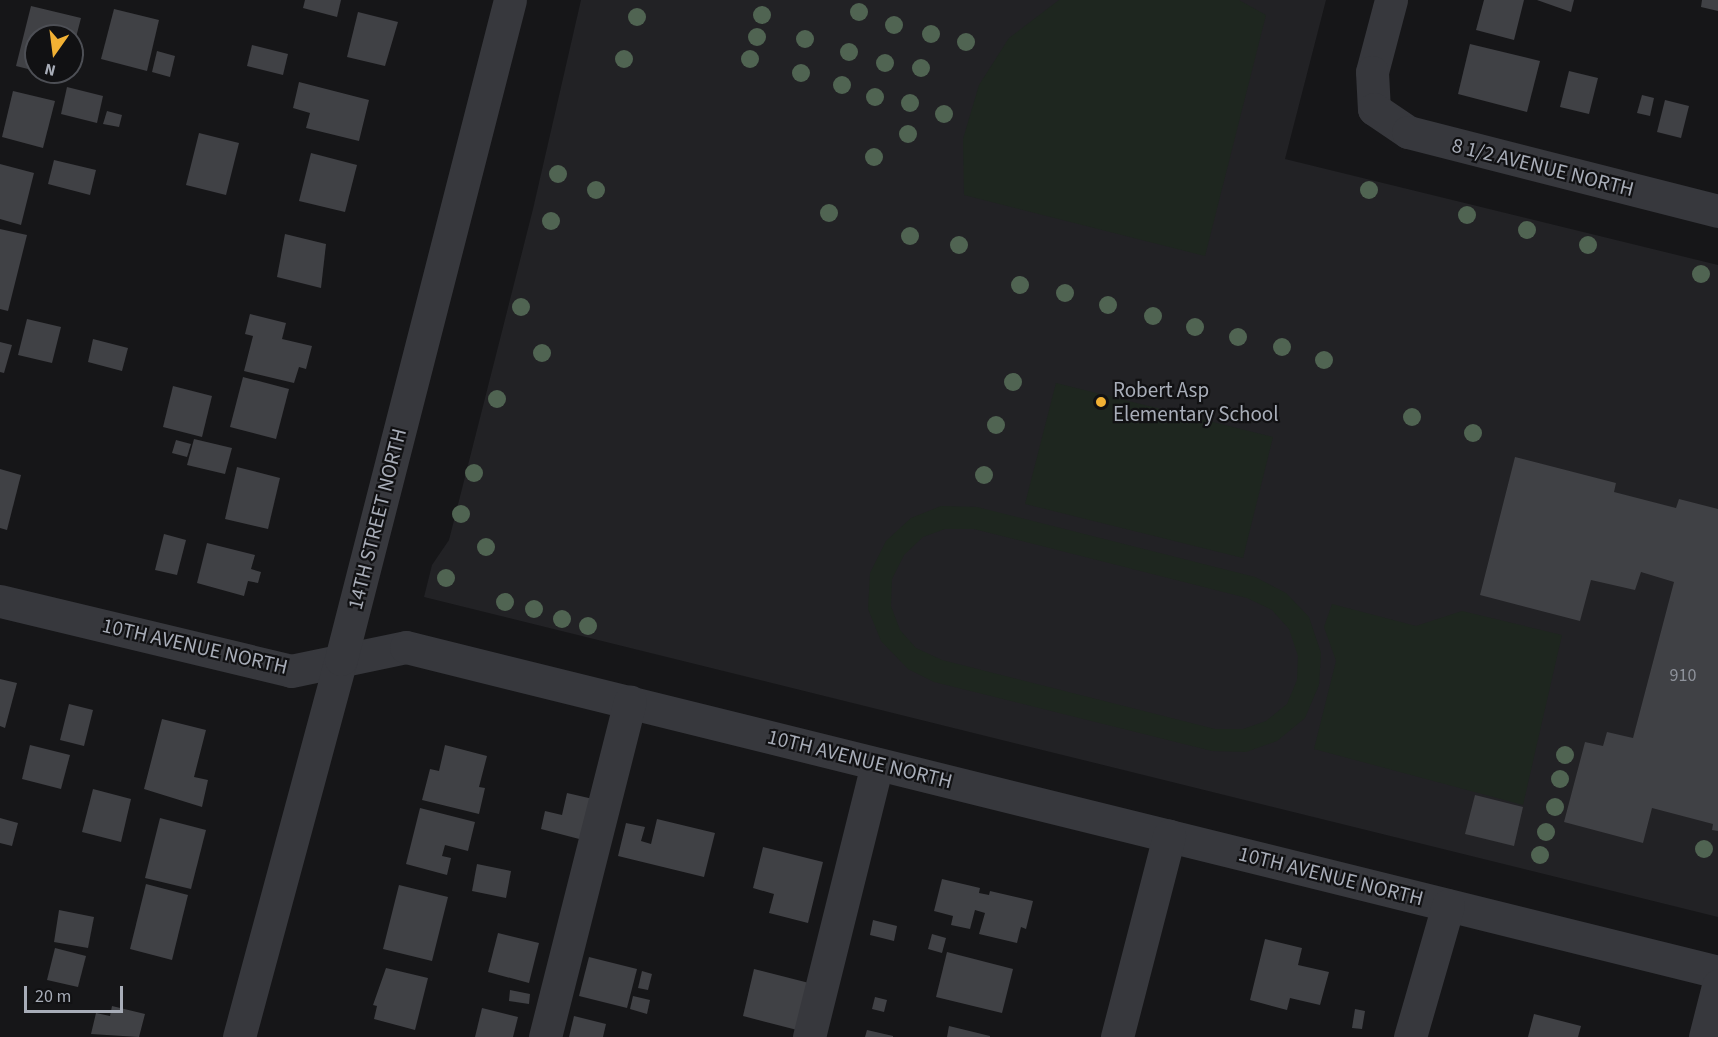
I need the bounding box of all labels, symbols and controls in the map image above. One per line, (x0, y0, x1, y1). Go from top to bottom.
north arrow (24, 24, 84, 84)
text: N (42, 58, 58, 81)
street label: 8 1/2 AVENUE NORTH (1449, 132, 1637, 202)
place label: Robert Asp Elementary School (1113, 377, 1279, 427)
marker: Robert Asp Elementary School (1094, 395, 1108, 409)
street label: 14TH STREET NORTH (342, 426, 412, 612)
street label: 10TH AVENUE NORTH (100, 612, 290, 680)
house number: 910 (1670, 665, 1696, 687)
street label: 10TH AVENUE NORTH (765, 724, 955, 794)
street label: 10TH AVENUE NORTH (1236, 841, 1426, 911)
scale bar (27, 974, 126, 1012)
text: 20 m (35, 984, 71, 1009)

